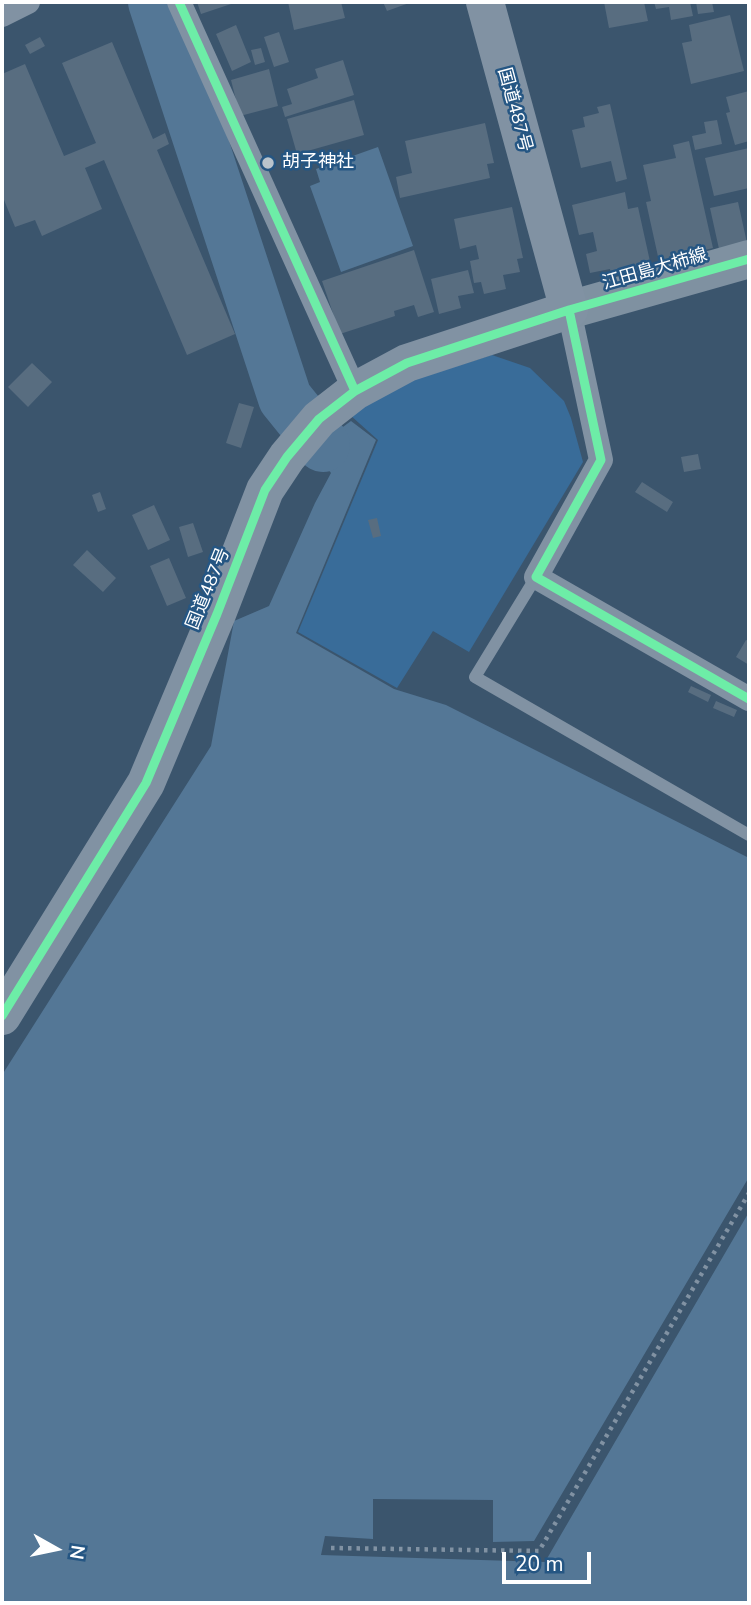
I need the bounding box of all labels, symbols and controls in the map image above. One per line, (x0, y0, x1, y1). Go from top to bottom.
street label: 国道487号 (492, 65, 536, 155)
place label: 胡子神社 (282, 152, 354, 174)
marker: 胡子神社 (260, 155, 276, 171)
street label: 江田島大柿線 (600, 245, 710, 295)
street label: 国道487号 (183, 545, 235, 633)
north arrow (21, 1514, 91, 1584)
scale bar (506, 1538, 595, 1582)
text: N (63, 1543, 91, 1561)
text: 20 m (515, 1550, 564, 1578)

